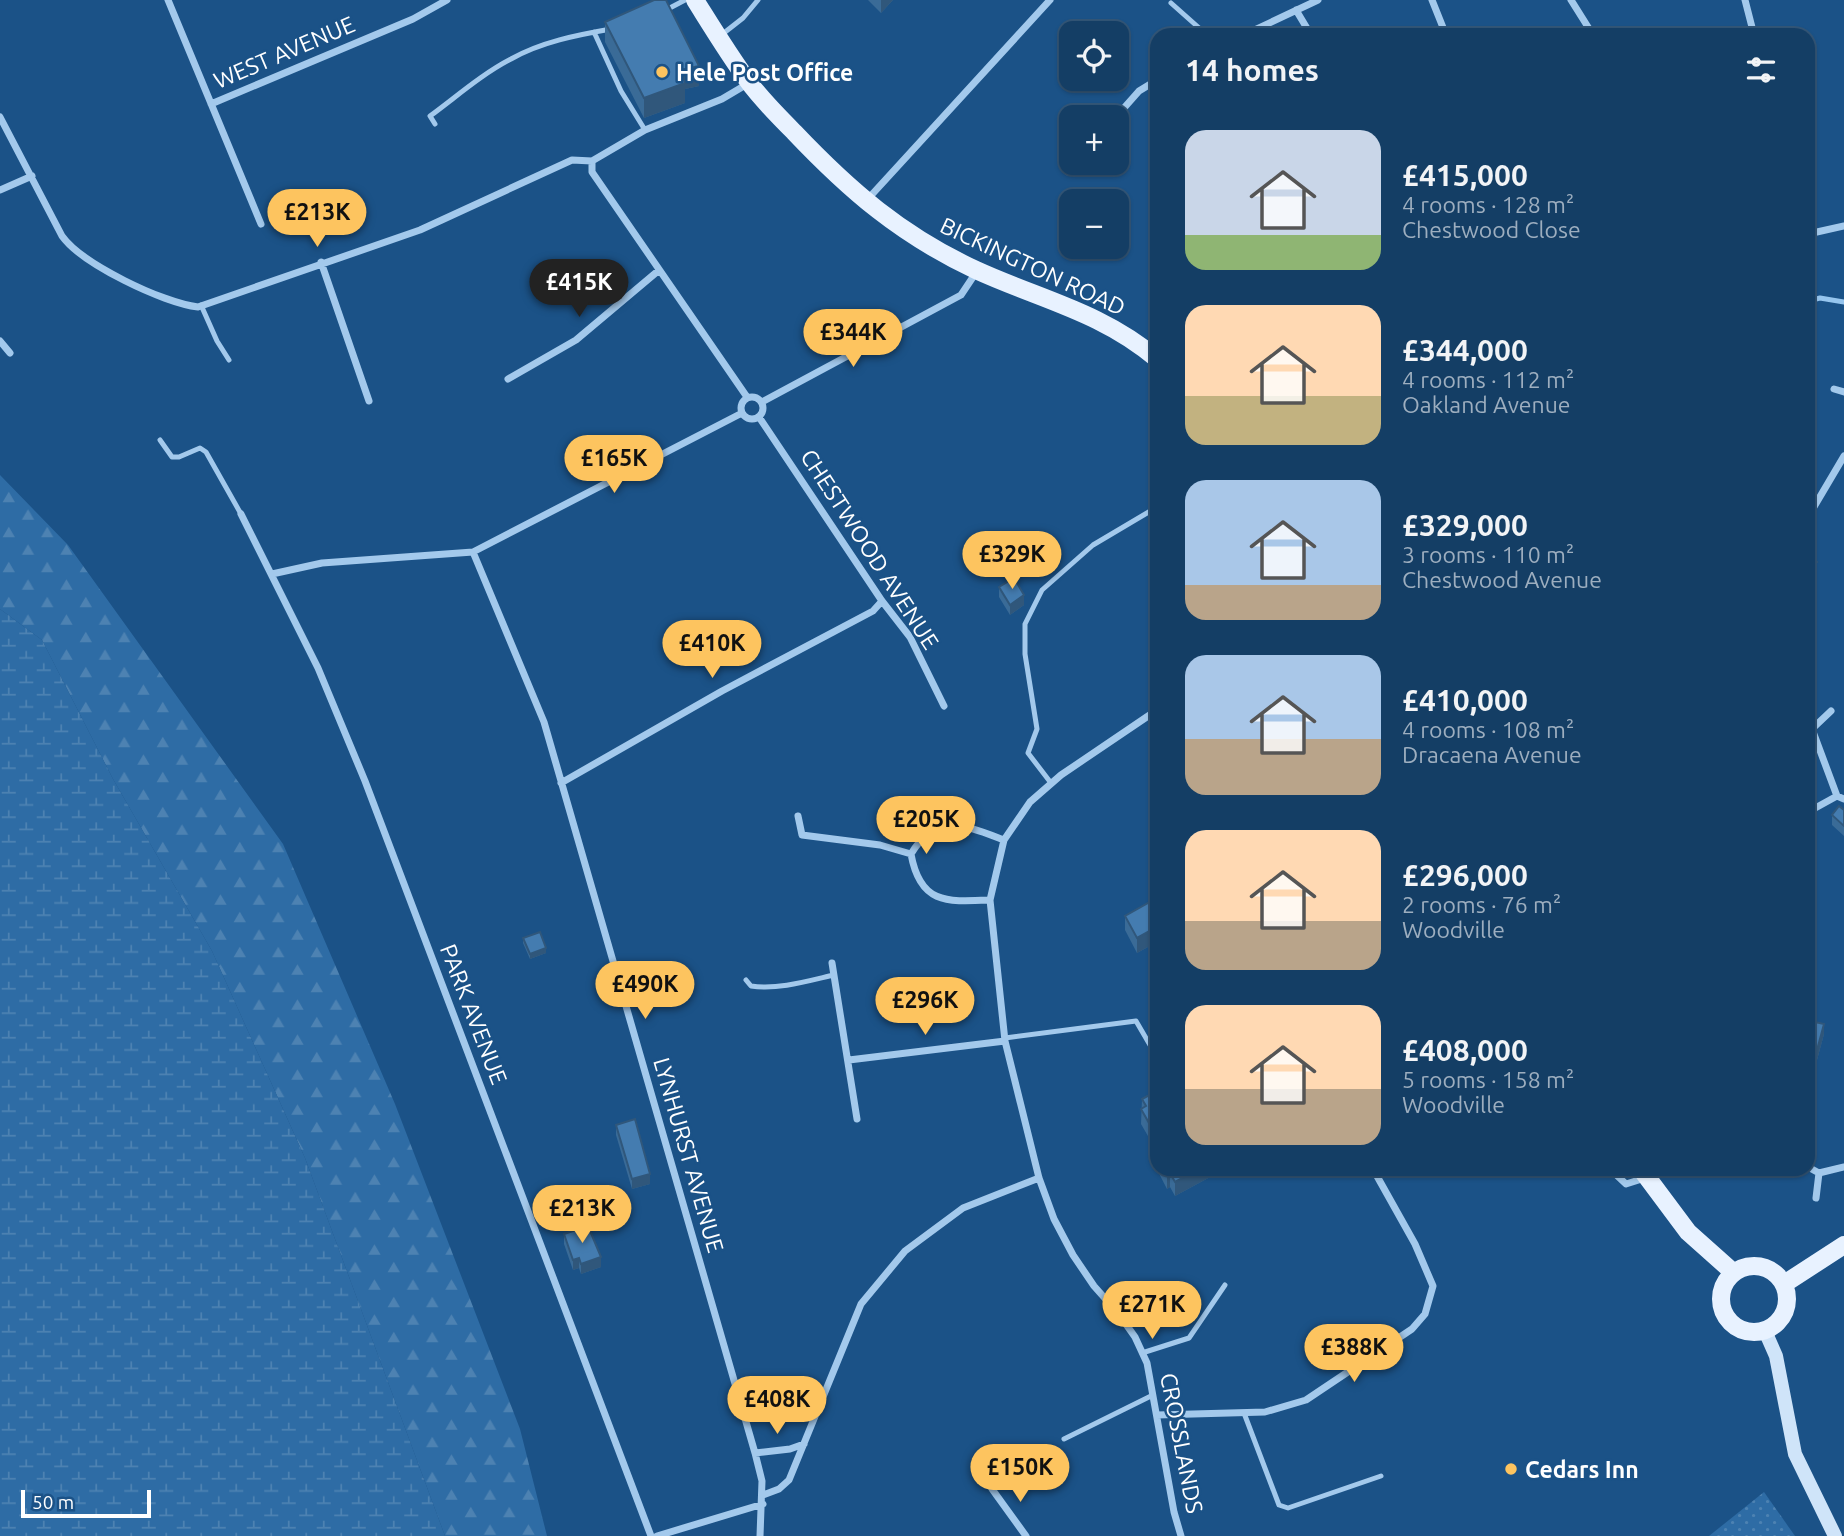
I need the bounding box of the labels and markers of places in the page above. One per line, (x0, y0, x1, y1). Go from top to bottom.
place label: Hele Post Office (676, 60, 853, 85)
marker: Hele Post Office (654, 64, 670, 80)
pin: £213K (268, 190, 366, 249)
pin: £415K (530, 260, 628, 319)
pin: £344K (804, 310, 902, 369)
pin: £165K (565, 435, 663, 495)
pin: £329K (963, 532, 1061, 591)
pin: £410K (663, 620, 761, 680)
pin: £205K (877, 796, 975, 856)
pin: £490K (596, 962, 694, 1021)
pin: £296K (876, 978, 974, 1037)
pin: £213K (533, 1186, 631, 1245)
pin: £271K (1103, 1282, 1201, 1341)
pin: £388K (1305, 1324, 1403, 1384)
pin: £408K (728, 1376, 826, 1436)
pin: £150K (971, 1444, 1069, 1504)
place label: Cedars Inn (1525, 1457, 1639, 1482)
marker: Cedars Inn (1503, 1461, 1519, 1477)

